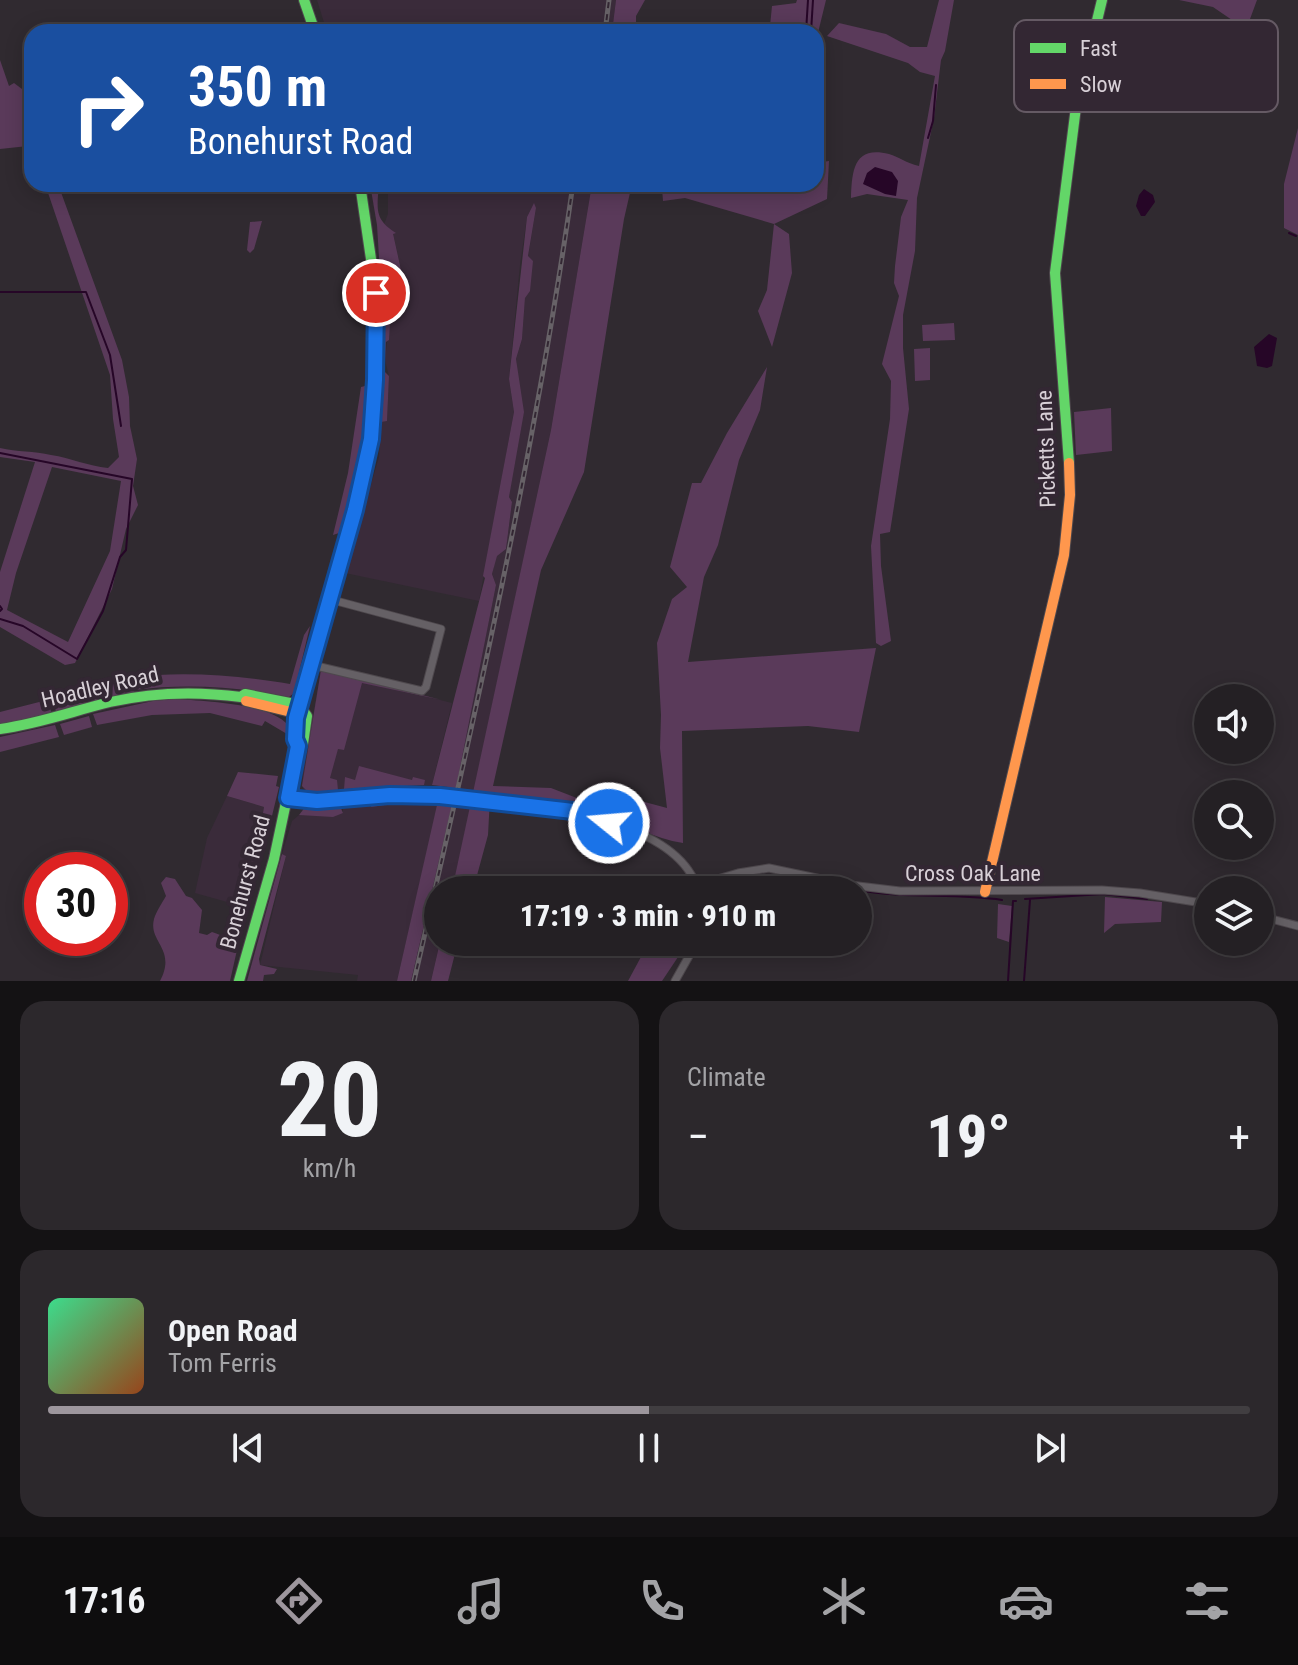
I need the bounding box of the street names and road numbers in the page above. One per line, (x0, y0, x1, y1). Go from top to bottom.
street label: Picketts Lane (1031, 390, 1061, 508)
street label: Hoadley Road (39, 661, 161, 713)
street label: Bonehurst Road (215, 812, 275, 952)
street label: Cross Oak Lane (905, 861, 1041, 886)

